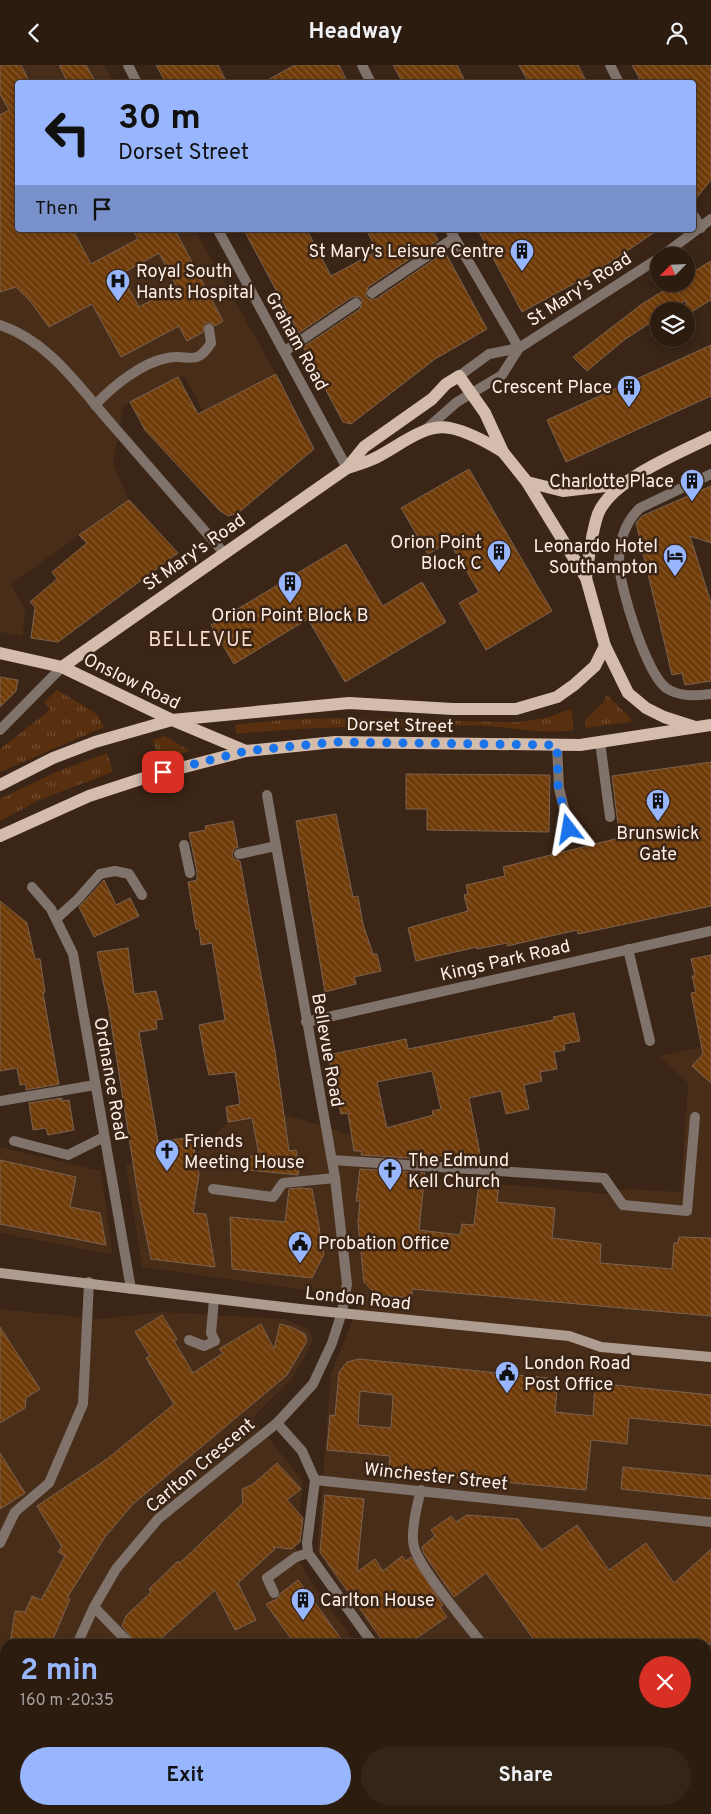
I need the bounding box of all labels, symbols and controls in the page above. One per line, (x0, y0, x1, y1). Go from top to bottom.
icon: back (20, 19, 48, 47)
text: Headway (309, 19, 402, 46)
icon: person (663, 19, 691, 47)
text: 30 m (118, 97, 201, 141)
icon: left (35, 100, 100, 165)
text: Dorset Street (118, 140, 249, 167)
icon: arrive (88, 195, 116, 223)
text: Then (35, 197, 78, 221)
building icon: St Mary's Leisure Centre (509, 238, 535, 272)
place label: St Mary's Leisure Centre (308, 241, 504, 264)
north arrow (650, 247, 695, 293)
map controls (650, 247, 695, 347)
street label: St Mary's Road (523, 248, 636, 333)
place label: Royal South Hants Hospital (136, 261, 253, 305)
hospital icon: Royal South Hants Hospital (105, 268, 131, 302)
street label: Graham Road (259, 288, 332, 395)
button: layers (650, 302, 695, 347)
building icon: Crescent Place (616, 374, 642, 408)
place label: Crescent Place (492, 377, 612, 400)
building icon: Charlotte Place (679, 468, 705, 502)
place label: Charlotte Place (549, 471, 674, 494)
street label: St Mary's Road (139, 509, 251, 597)
place label: Orion Point Block C (390, 532, 482, 576)
place label: Leonardo Hotel Southampton (534, 536, 658, 580)
building icon: Orion Point Block C (486, 539, 512, 573)
hotel icon: Leonardo Hotel Southampton (662, 543, 688, 577)
building icon: Orion Point Block B (277, 570, 303, 604)
place label: Orion Point Block B (211, 605, 369, 628)
district label: BELLEVUE (148, 628, 254, 654)
street label: Onslow Road (79, 649, 184, 716)
street label: Dorset Street (346, 714, 454, 739)
pin (142, 751, 184, 793)
icon: arrive (149, 758, 177, 786)
building icon: Brunswick Gate (645, 788, 671, 822)
position arrow (542, 802, 594, 854)
place label: Brunswick Gate (616, 823, 700, 867)
street label: Kings Park Road (438, 935, 573, 988)
street label: Bellevue Road (305, 992, 348, 1109)
street label: Ordnance Road (87, 1016, 132, 1143)
place label: Friends Meeting House (184, 1131, 305, 1175)
church icon: Friends Meeting House (154, 1138, 180, 1172)
place label: The Edmund Kell Church (408, 1150, 509, 1194)
church icon: The Edmund Kell Church (377, 1157, 403, 1191)
public building icon: Probation Office (287, 1230, 313, 1264)
place label: Probation Office (318, 1233, 450, 1256)
street label: London Road (304, 1282, 412, 1316)
place label: London Road Post Office (524, 1353, 631, 1397)
public building icon: London Road Post Office (494, 1360, 520, 1394)
street label: Carlton Crescent (142, 1414, 260, 1519)
street label: Winchester Street (363, 1459, 509, 1496)
building icon: Carlton House (290, 1587, 316, 1621)
place label: Carlton House (320, 1590, 435, 1613)
text: 2 min (20, 1653, 98, 1690)
button: close (639, 1656, 691, 1708)
text: 160 m · 20:35 (20, 1691, 114, 1711)
button: Exit (20, 1747, 351, 1805)
button: Share (361, 1747, 691, 1805)

